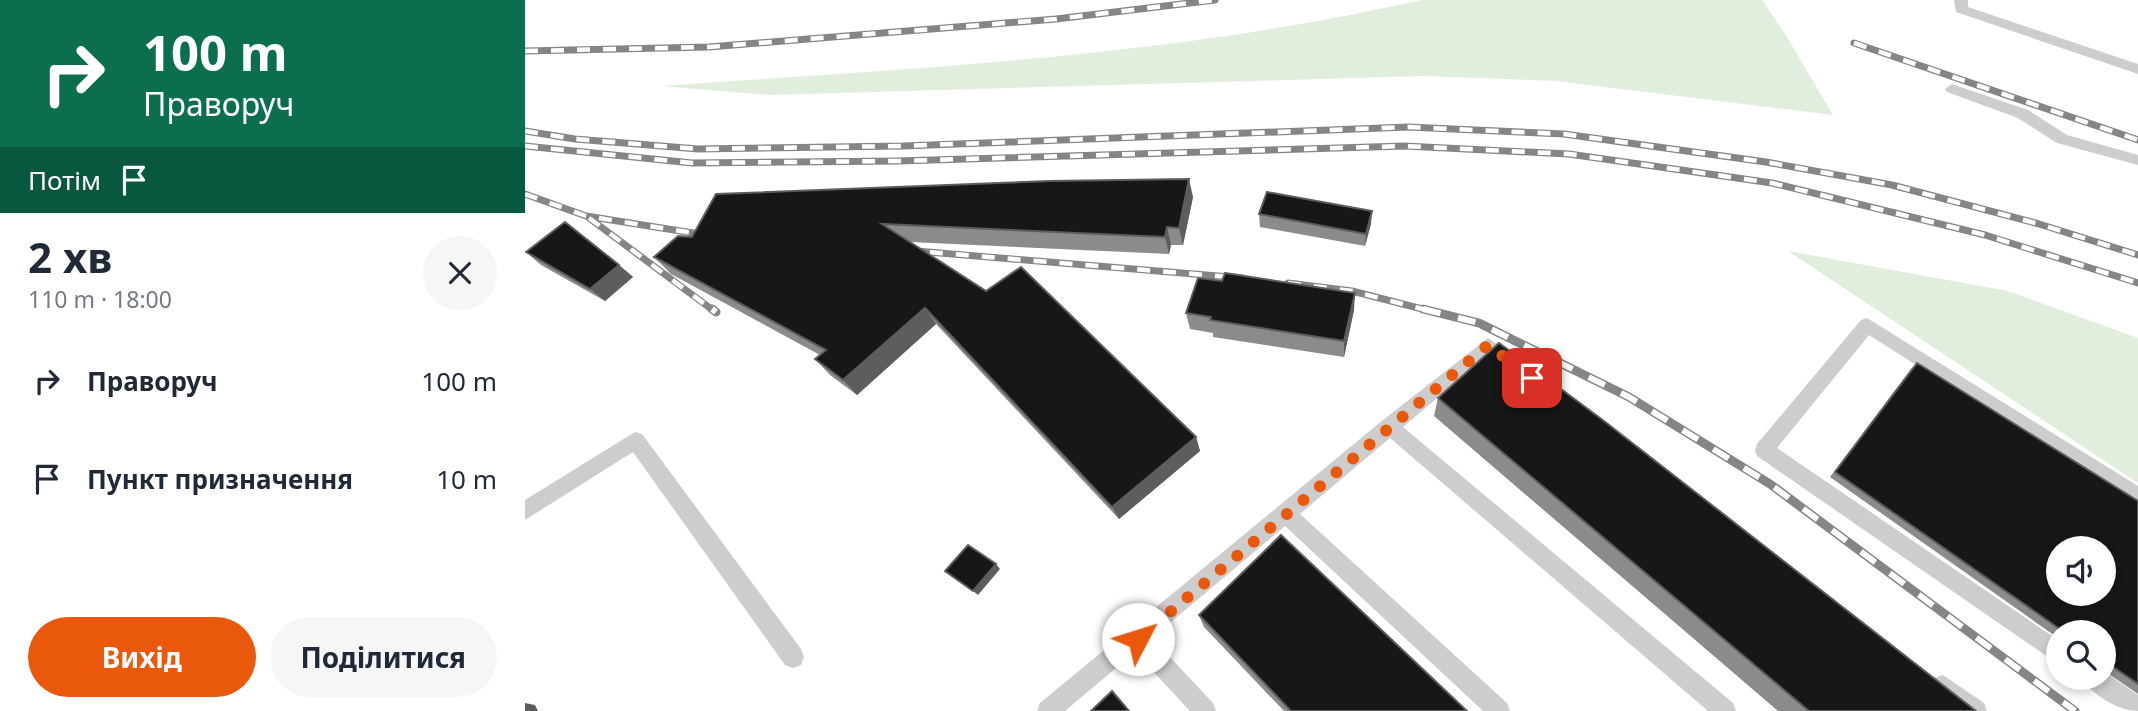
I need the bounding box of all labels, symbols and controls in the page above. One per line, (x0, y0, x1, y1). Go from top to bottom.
text: 100 m (143, 19, 288, 85)
icon: right (28, 28, 119, 119)
text: Праворуч (143, 82, 294, 125)
icon: arrive (115, 161, 153, 199)
text: Потім (28, 162, 101, 198)
text: 2 хв (28, 228, 112, 285)
button: close (423, 236, 497, 310)
text: 110 m · 18:00 (28, 283, 172, 315)
pin (1502, 348, 1562, 408)
icon: arrive (1513, 359, 1551, 397)
icon: right (28, 362, 66, 400)
text: Праворуч (87, 363, 218, 399)
text: 100 m (421, 363, 497, 399)
icon: arrive (28, 460, 66, 498)
text: Пункт призначення (87, 461, 353, 497)
text: 10 m (436, 461, 497, 497)
map controls (2046, 536, 2116, 690)
button: sound (2046, 536, 2116, 606)
position arrow (1101, 602, 1175, 676)
button: Вихід (28, 617, 256, 697)
button: Поділитися (270, 617, 497, 697)
button: search (2046, 620, 2116, 690)

